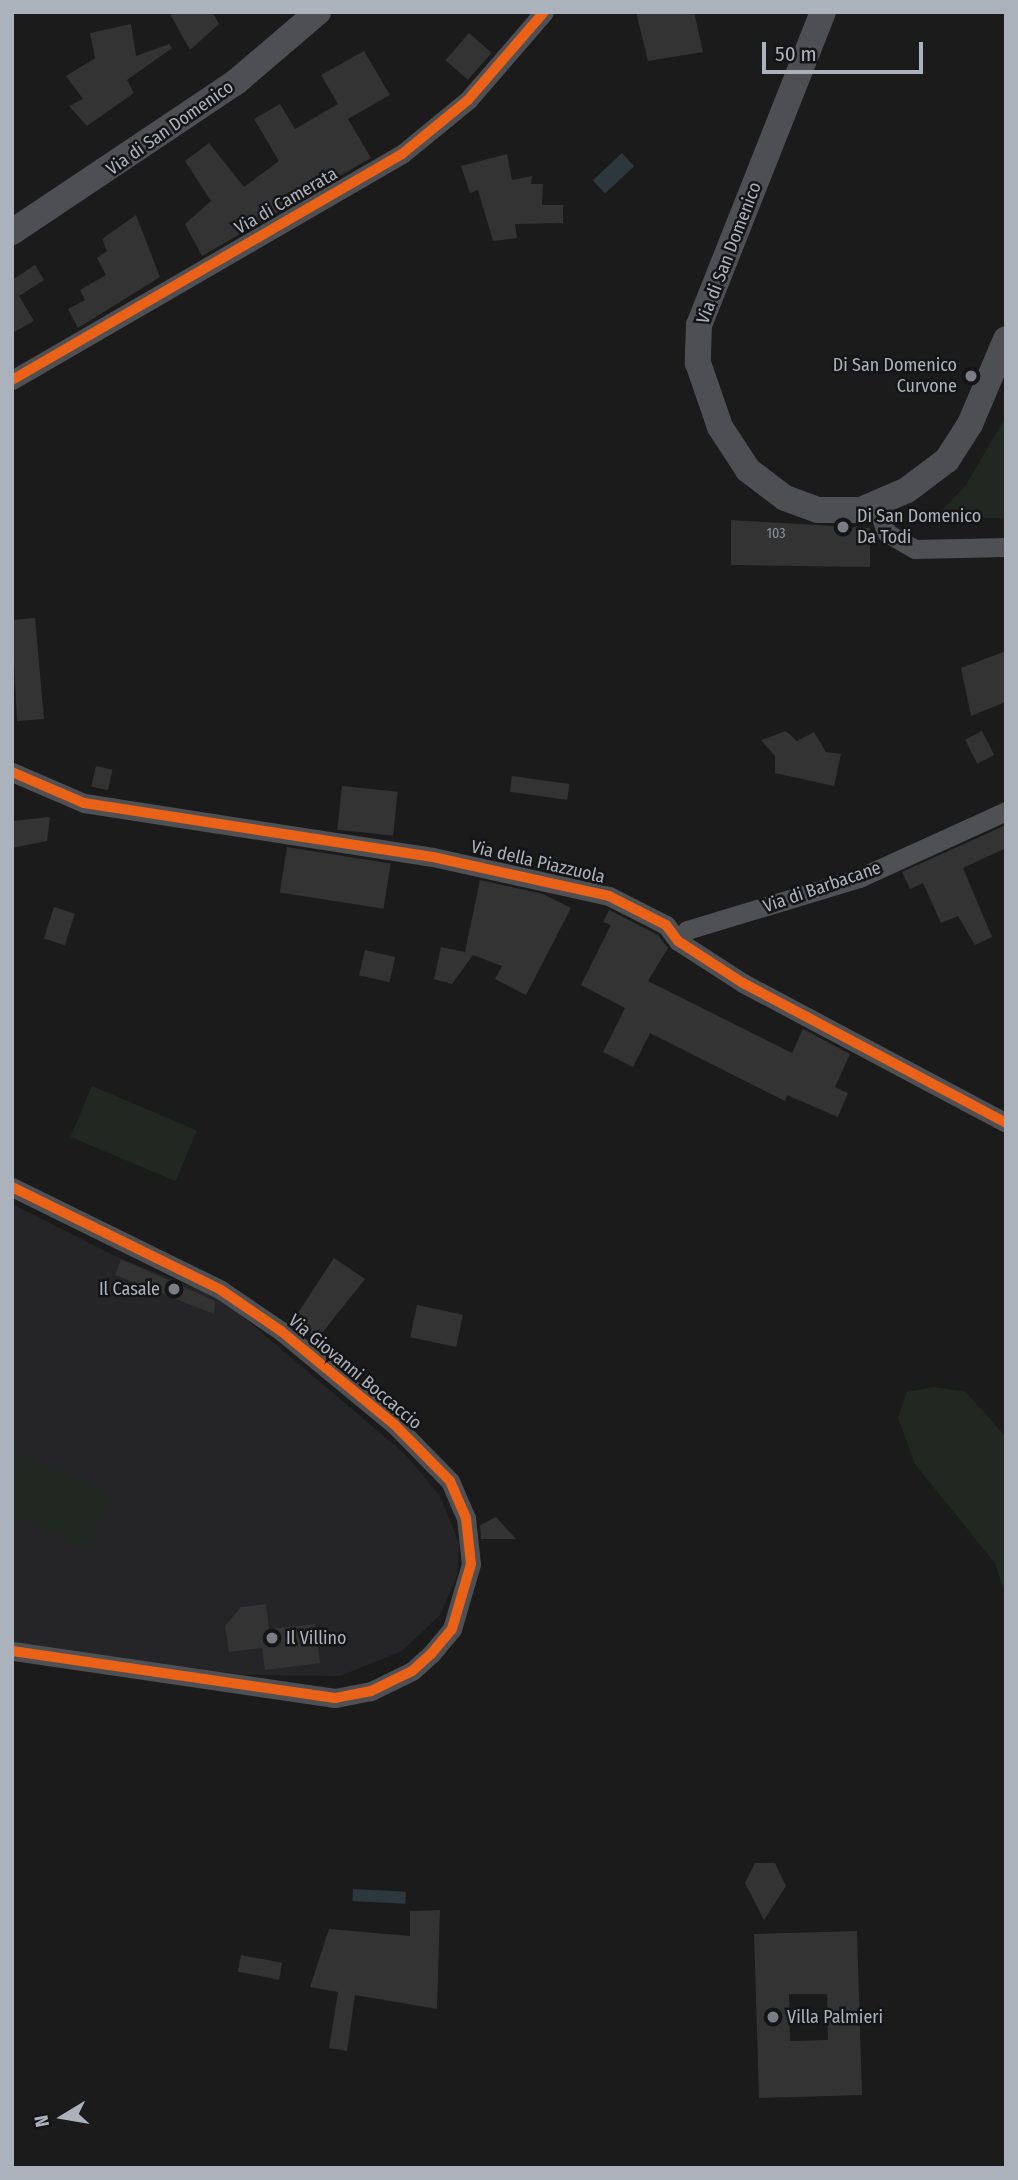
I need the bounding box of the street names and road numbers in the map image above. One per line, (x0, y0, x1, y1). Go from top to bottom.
street label: Via di San Domenico (102, 76, 238, 180)
street label: Via di Camerata (231, 163, 341, 239)
street label: Via di San Domenico (692, 179, 766, 327)
street label: Via della Piazzuola (469, 836, 607, 888)
street label: Via di Barbacane (760, 857, 884, 917)
street label: Via Giovanni Boccaccio (284, 1310, 426, 1434)

